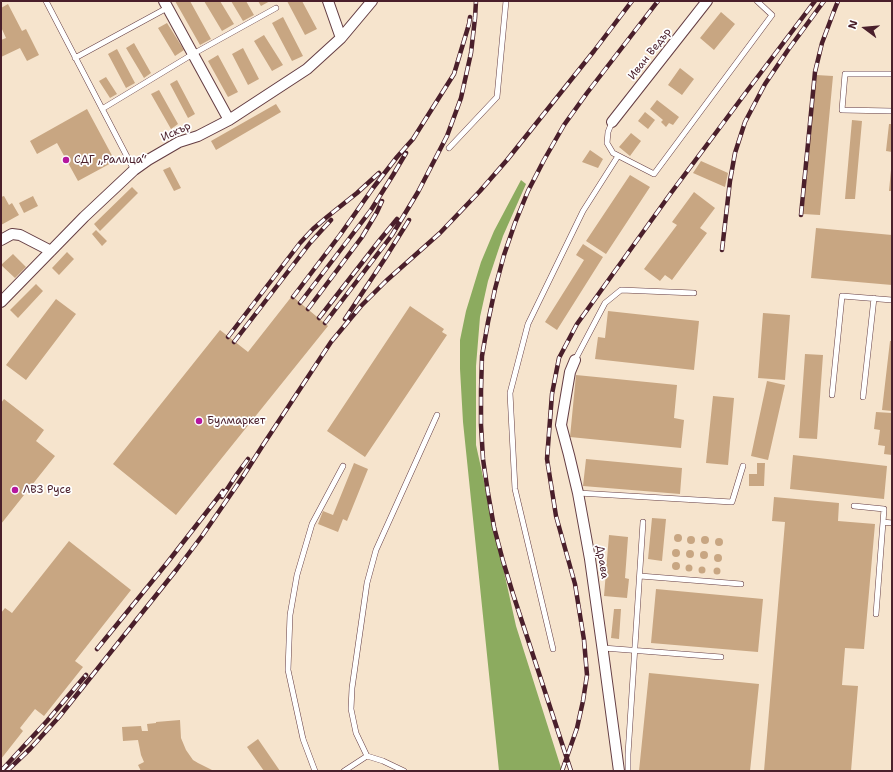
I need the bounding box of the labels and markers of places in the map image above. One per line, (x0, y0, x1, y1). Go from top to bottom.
place label: СДГ „Ралица“ (74, 153, 147, 167)
marker: СДГ „Ралица“ (61, 155, 71, 165)
place label: Булмаркет (207, 414, 265, 428)
marker: Булмаркет (194, 416, 204, 426)
place label: ЛВЗ Русе (23, 483, 71, 497)
marker: ЛВЗ Русе (10, 485, 20, 495)

